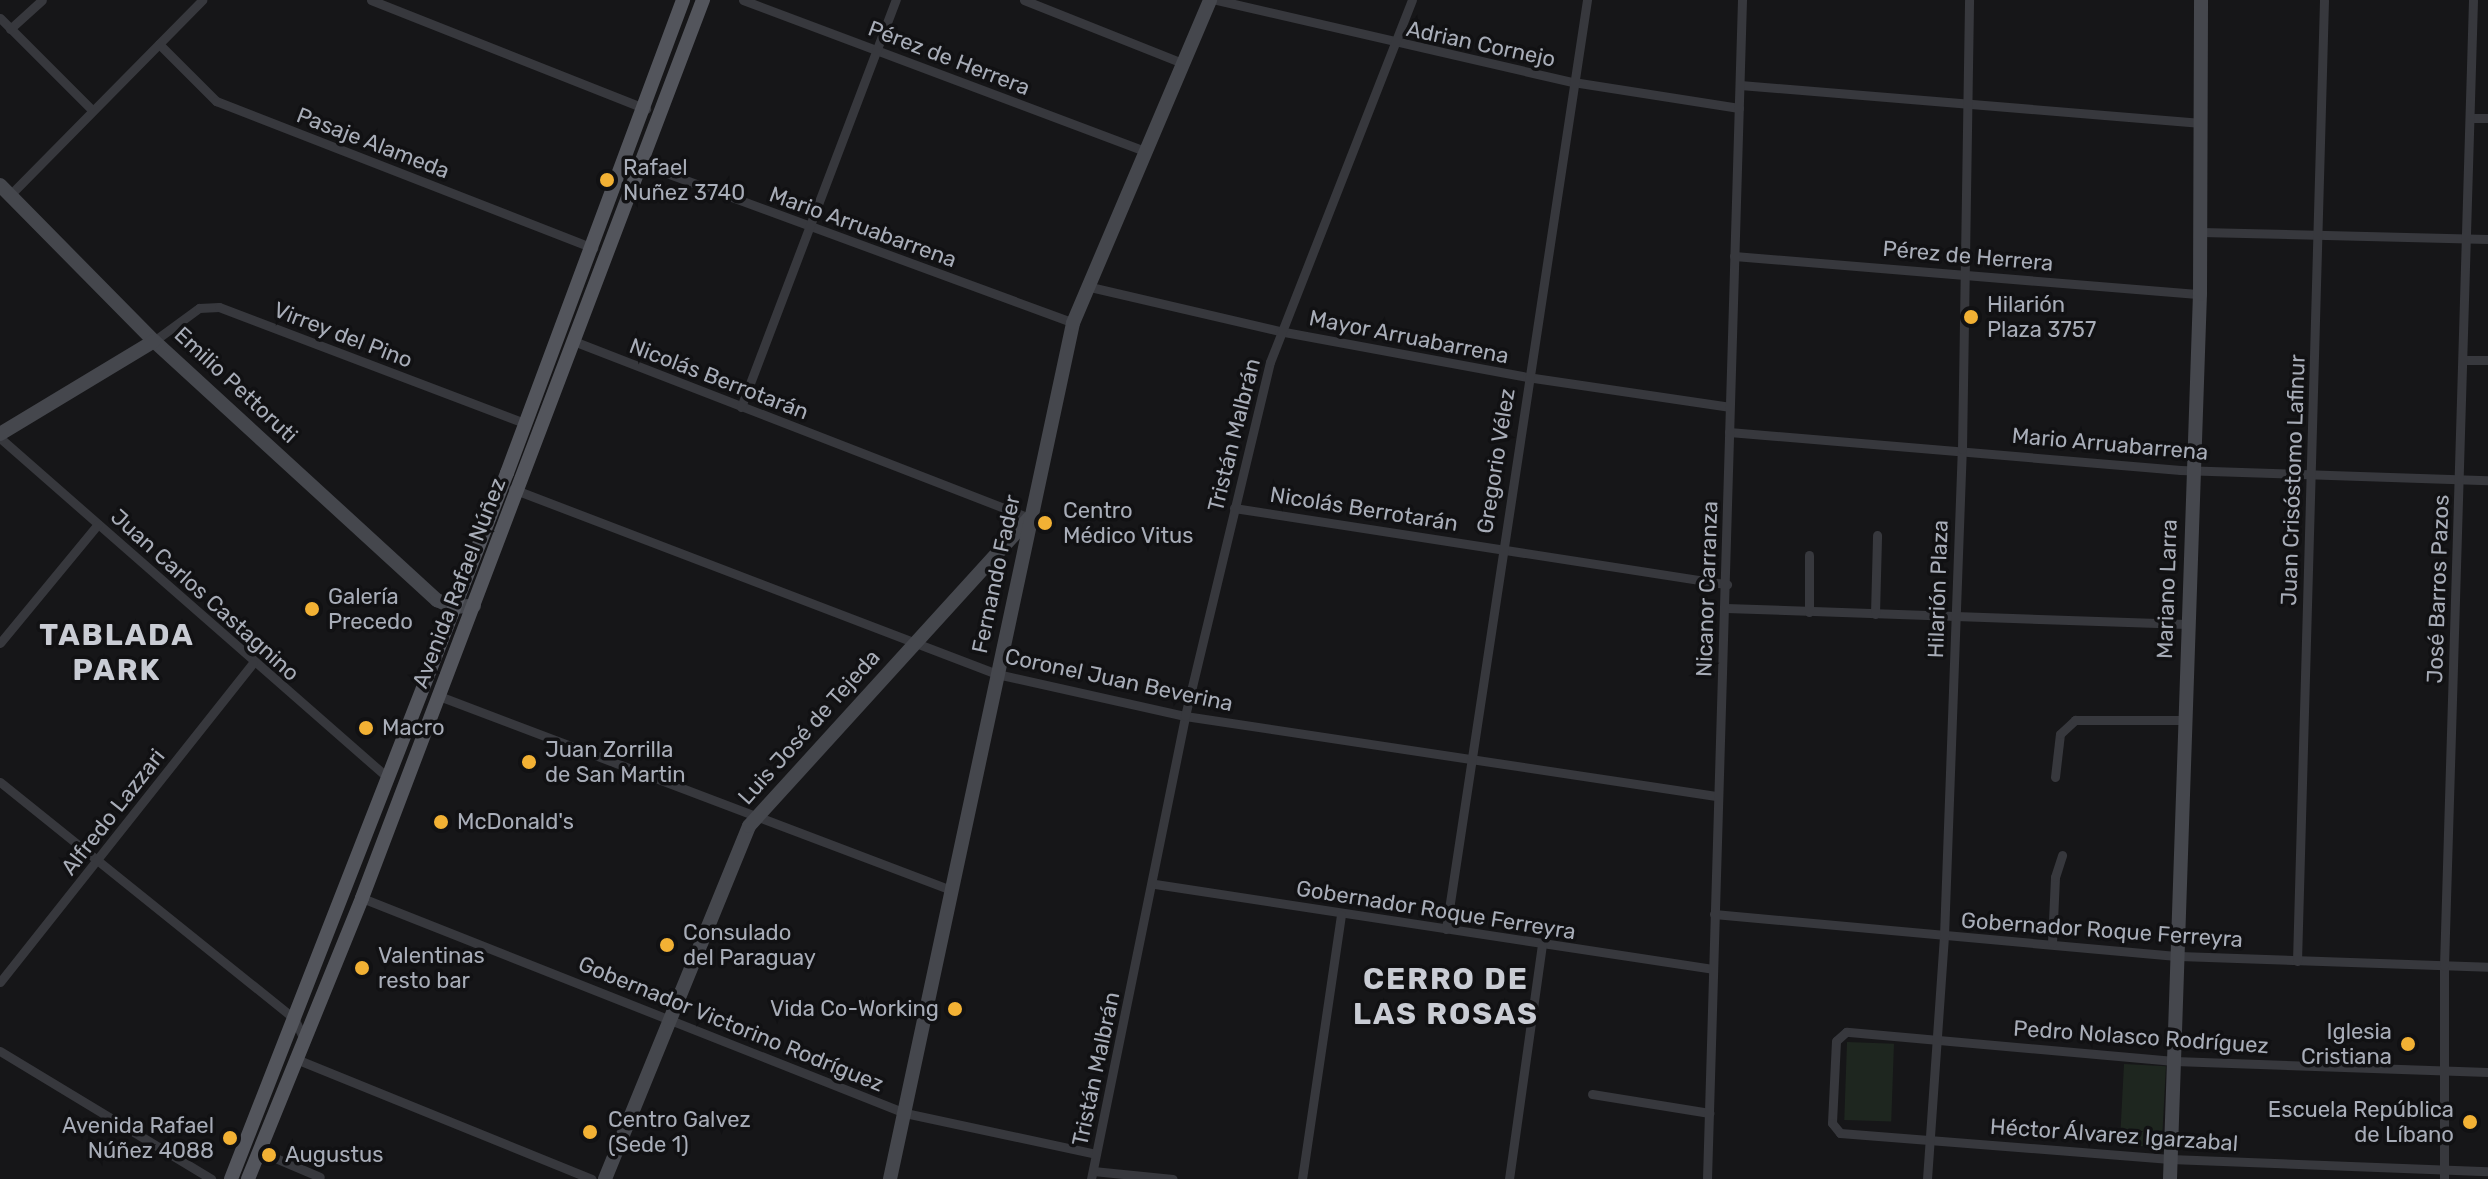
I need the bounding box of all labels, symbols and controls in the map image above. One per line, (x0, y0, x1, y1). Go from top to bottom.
street label: Pérez de Herrera (864, 15, 1034, 101)
street label: Adrian Cornejo (1404, 15, 1558, 73)
street label: Pasaje Alameda (293, 102, 453, 184)
place label: Rafael Nuñez 3740 (623, 154, 745, 206)
marker: Rafael Nuñez 3740 (598, 171, 616, 189)
street label: Mario Arruabarrena (766, 181, 960, 273)
street label: Pérez de Herrera (1882, 235, 2054, 277)
place label: Hilarión Plaza 3757 (1987, 291, 2096, 342)
street label: Virrey del Pino (270, 296, 416, 374)
street label: Mayor Arruabarrena (1306, 305, 1512, 369)
marker: Hilarión Plaza 3757 (1962, 308, 1980, 326)
street label: Emilio Pettoruti (169, 321, 303, 449)
street label: Nicolás Berrotarán (626, 333, 812, 425)
street label: Juan Crisóstomo Lafinur (2275, 354, 2311, 606)
street label: Tristán Malbrán (1202, 356, 1266, 514)
street label: Gregorio Vélez (1471, 386, 1521, 536)
street label: Mario Arruabarrena (2010, 422, 2210, 466)
street label: Avenida Rafael Núñez (407, 474, 511, 692)
street label: Nicolás Berrotarán (1268, 481, 1460, 537)
street label: Fernando Fader (966, 492, 1026, 656)
street label: José Barros Pazos (2422, 494, 2454, 684)
place label: Centro Médico Vitus (1063, 497, 1194, 548)
street label: Nicanor Carranza (1691, 500, 1723, 678)
street label: Juan Carlos Castagnino (105, 503, 305, 687)
marker: Centro Médico Vitus (1034, 512, 1056, 534)
street label: Hilarión Plaza (1922, 519, 1954, 659)
street label: Mariano Larra (2151, 519, 2183, 659)
place label: Galería Precedo (328, 583, 413, 634)
marker: Galería Precedo (303, 600, 321, 618)
district label: TABLADA PARK (39, 617, 195, 688)
street label: Coronel Juan Beverina (1003, 643, 1235, 717)
street label: Luis José de Tejeda (732, 644, 886, 810)
place label: Macro (382, 715, 445, 741)
marker: Macro (357, 719, 375, 737)
place label: Juan Zorrilla de San Martin (545, 736, 686, 788)
street label: Alfredo Lazzari (56, 744, 170, 880)
marker: Juan Zorrilla de San Martin (520, 753, 538, 771)
place label: McDonald's (457, 809, 574, 835)
marker: McDonald's (432, 813, 450, 831)
street label: Gobernador Roque Ferreyra (1294, 875, 1578, 945)
street label: Gobernador Roque Ferreyra (1960, 907, 2244, 953)
place label: Consulado del Paraguay (683, 919, 816, 970)
marker: Consulado del Paraguay (658, 936, 676, 954)
place label: Valentinas resto bar (378, 942, 485, 994)
street label: Gobernador Victorino Rodríguez (574, 950, 888, 1098)
marker: Valentinas resto bar (353, 959, 371, 977)
district label: CERRO DE LAS ROSAS (1353, 961, 1539, 1032)
street label: Tristán Malbrán (1067, 989, 1125, 1149)
place label: Vida Co-Working (770, 996, 939, 1022)
marker: Vida Co-Working (946, 1000, 964, 1018)
street label: Pedro Nolasco Rodríguez (2012, 1015, 2270, 1059)
place label: Iglesia Cristiana (2301, 1018, 2392, 1070)
marker: Iglesia Cristiana (2399, 1035, 2417, 1053)
place label: Escuela República de Líbano (2268, 1096, 2454, 1148)
place label: Centro Galvez (Sede 1) (608, 1106, 751, 1158)
place label: Avenida Rafael Núñez 4088 (62, 1112, 214, 1164)
street label: Héctor Álvarez Igarzabal (1989, 1113, 2239, 1157)
marker: Escuela República de Líbano (2461, 1113, 2479, 1131)
marker: Centro Galvez (Sede 1) (579, 1121, 601, 1143)
marker: Avenida Rafael Núñez 4088 (221, 1129, 239, 1147)
place label: Augustus (285, 1142, 383, 1168)
marker: Augustus (260, 1146, 278, 1164)

